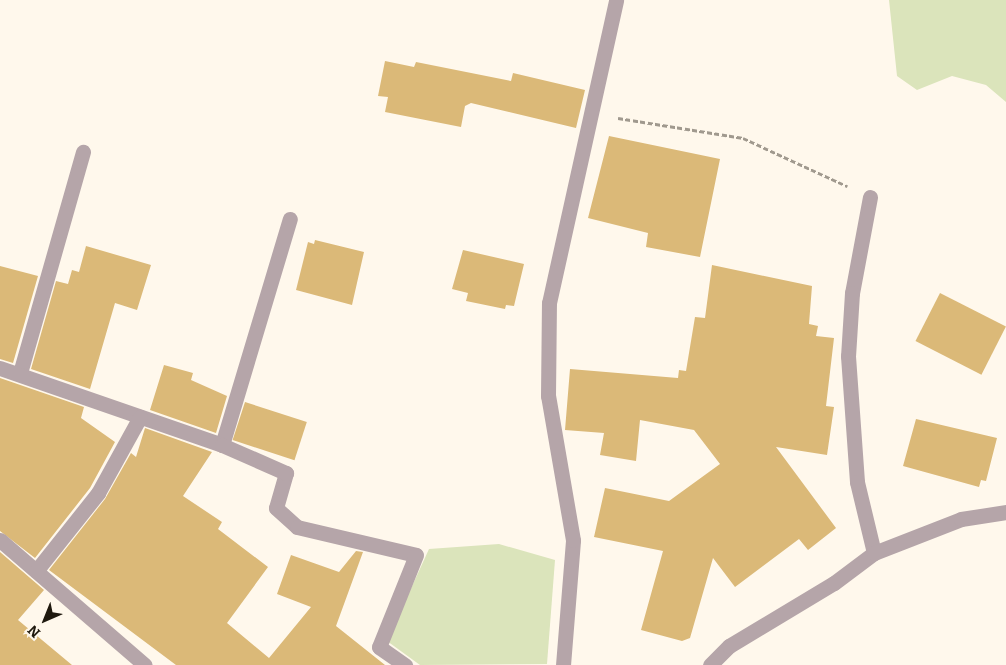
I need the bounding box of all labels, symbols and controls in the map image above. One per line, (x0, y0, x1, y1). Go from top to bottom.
north arrow (20, 595, 70, 645)
text: N (24, 621, 44, 641)

